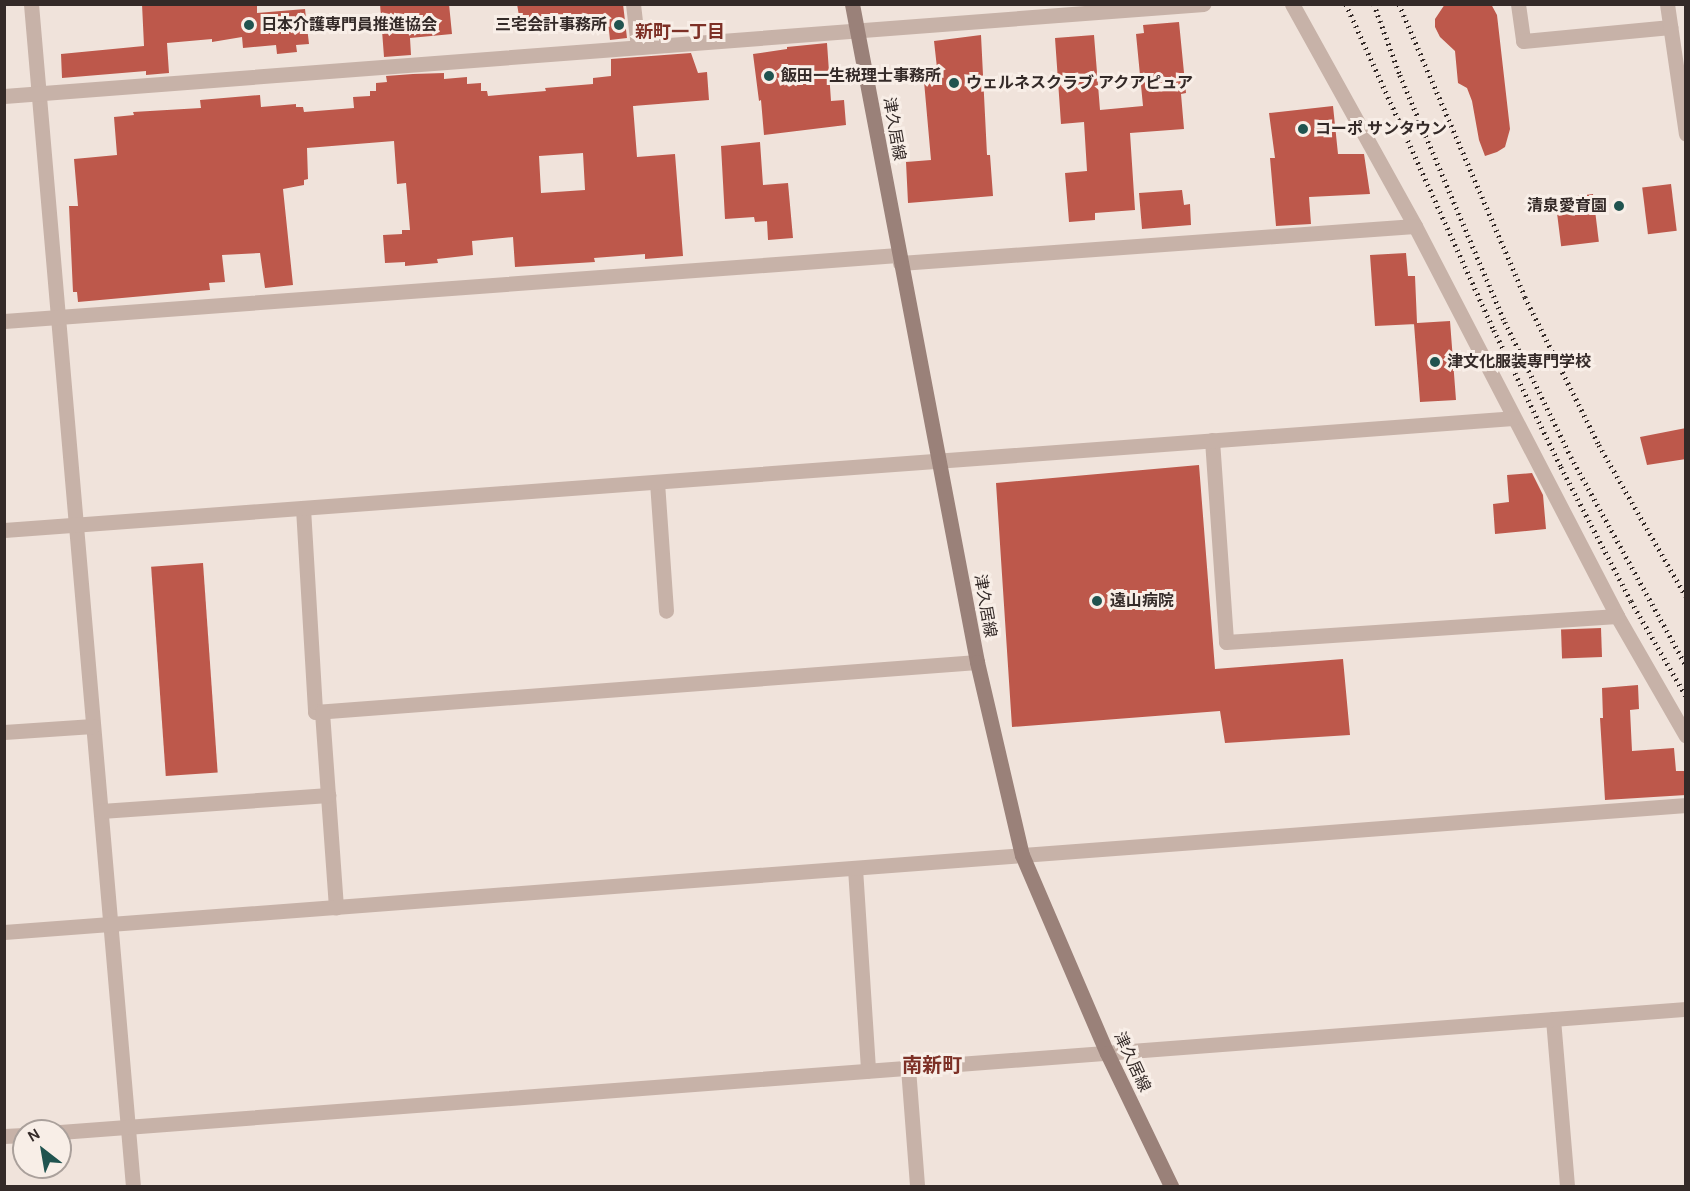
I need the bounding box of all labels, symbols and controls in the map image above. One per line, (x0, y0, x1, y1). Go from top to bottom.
place label: 日本介護専門員推進協会 (261, 15, 437, 35)
place label: 三宅会計事務所 (495, 15, 607, 35)
marker: 日本介護専門員推進協会 (242, 18, 256, 32)
marker: 三宅会計事務所 (612, 18, 626, 32)
district label: 新町一丁目 (635, 21, 725, 43)
place label: 飯田一生税理士事務所 (781, 66, 941, 86)
marker: 飯田一生税理士事務所 (762, 69, 776, 83)
place label: ウェルネスクラブ アクアピュア (966, 73, 1194, 93)
marker: ウェルネスクラブ アクアピュア (947, 76, 961, 90)
street label: 津久居線 (879, 96, 909, 162)
place label: コーポ サンタウン (1315, 119, 1447, 139)
marker: コーポ サンタウン (1296, 122, 1310, 136)
place label: 清泉愛育園 (1527, 196, 1607, 216)
marker: 清泉愛育園 (1612, 199, 1626, 213)
place label: 津文化服装専門学校 (1447, 352, 1591, 372)
marker: 津文化服装専門学校 (1428, 355, 1442, 369)
street label: 津久居線 (970, 573, 1000, 639)
place label: 遠山病院 (1110, 591, 1174, 611)
marker: 遠山病院 (1088, 592, 1106, 610)
street label: 津久居線 (1110, 1029, 1154, 1095)
district label: 南新町 (902, 1053, 962, 1077)
north arrow (12, 1119, 72, 1179)
text: N (24, 1124, 43, 1146)

